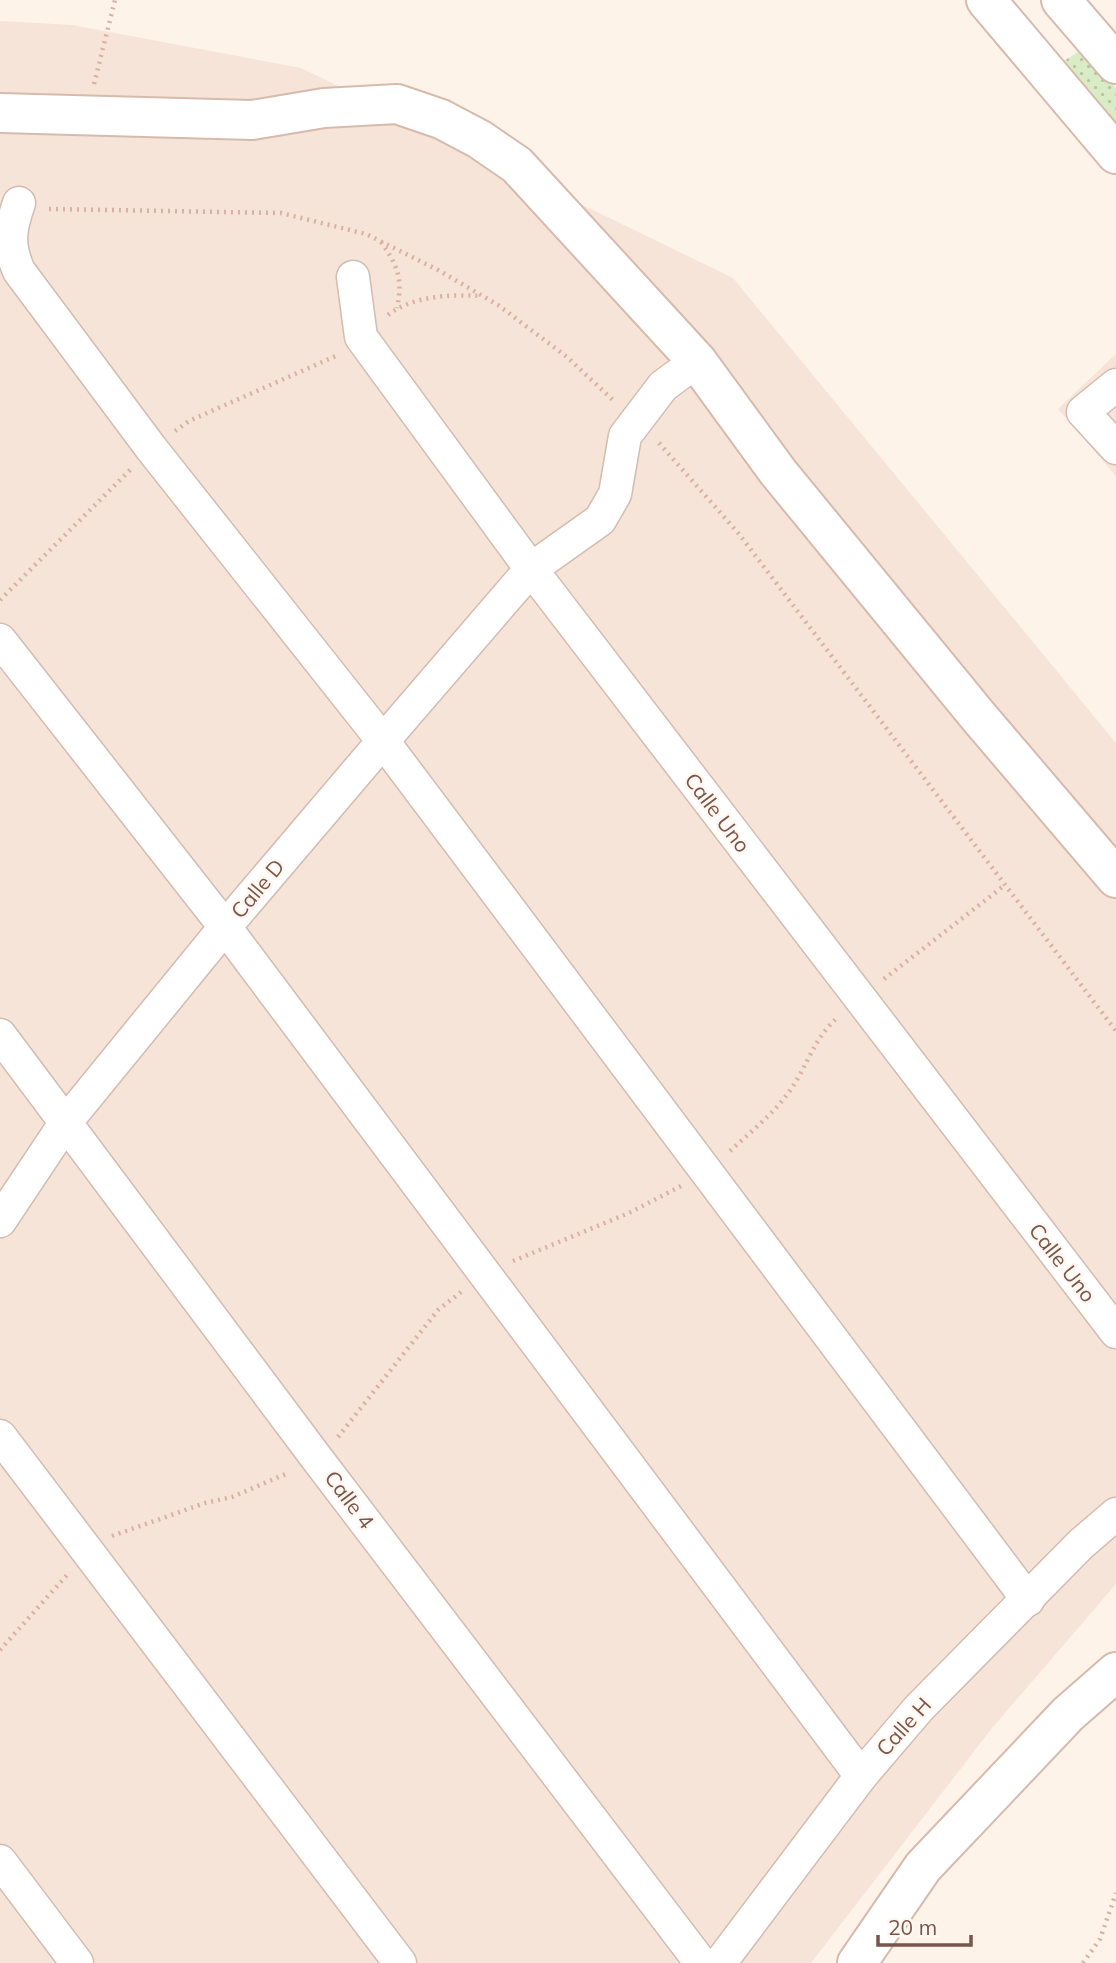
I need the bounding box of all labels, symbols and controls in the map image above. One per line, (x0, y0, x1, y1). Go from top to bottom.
street label: Calle Uno (679, 767, 756, 857)
street label: Calle D (225, 853, 289, 923)
street label: Calle Uno (1024, 1218, 1102, 1307)
street label: Calle 4 (320, 1465, 380, 1534)
street label: Calle H (870, 1692, 936, 1761)
scale bar (878, 1904, 971, 1948)
text: 20 m (888, 1914, 937, 1940)

